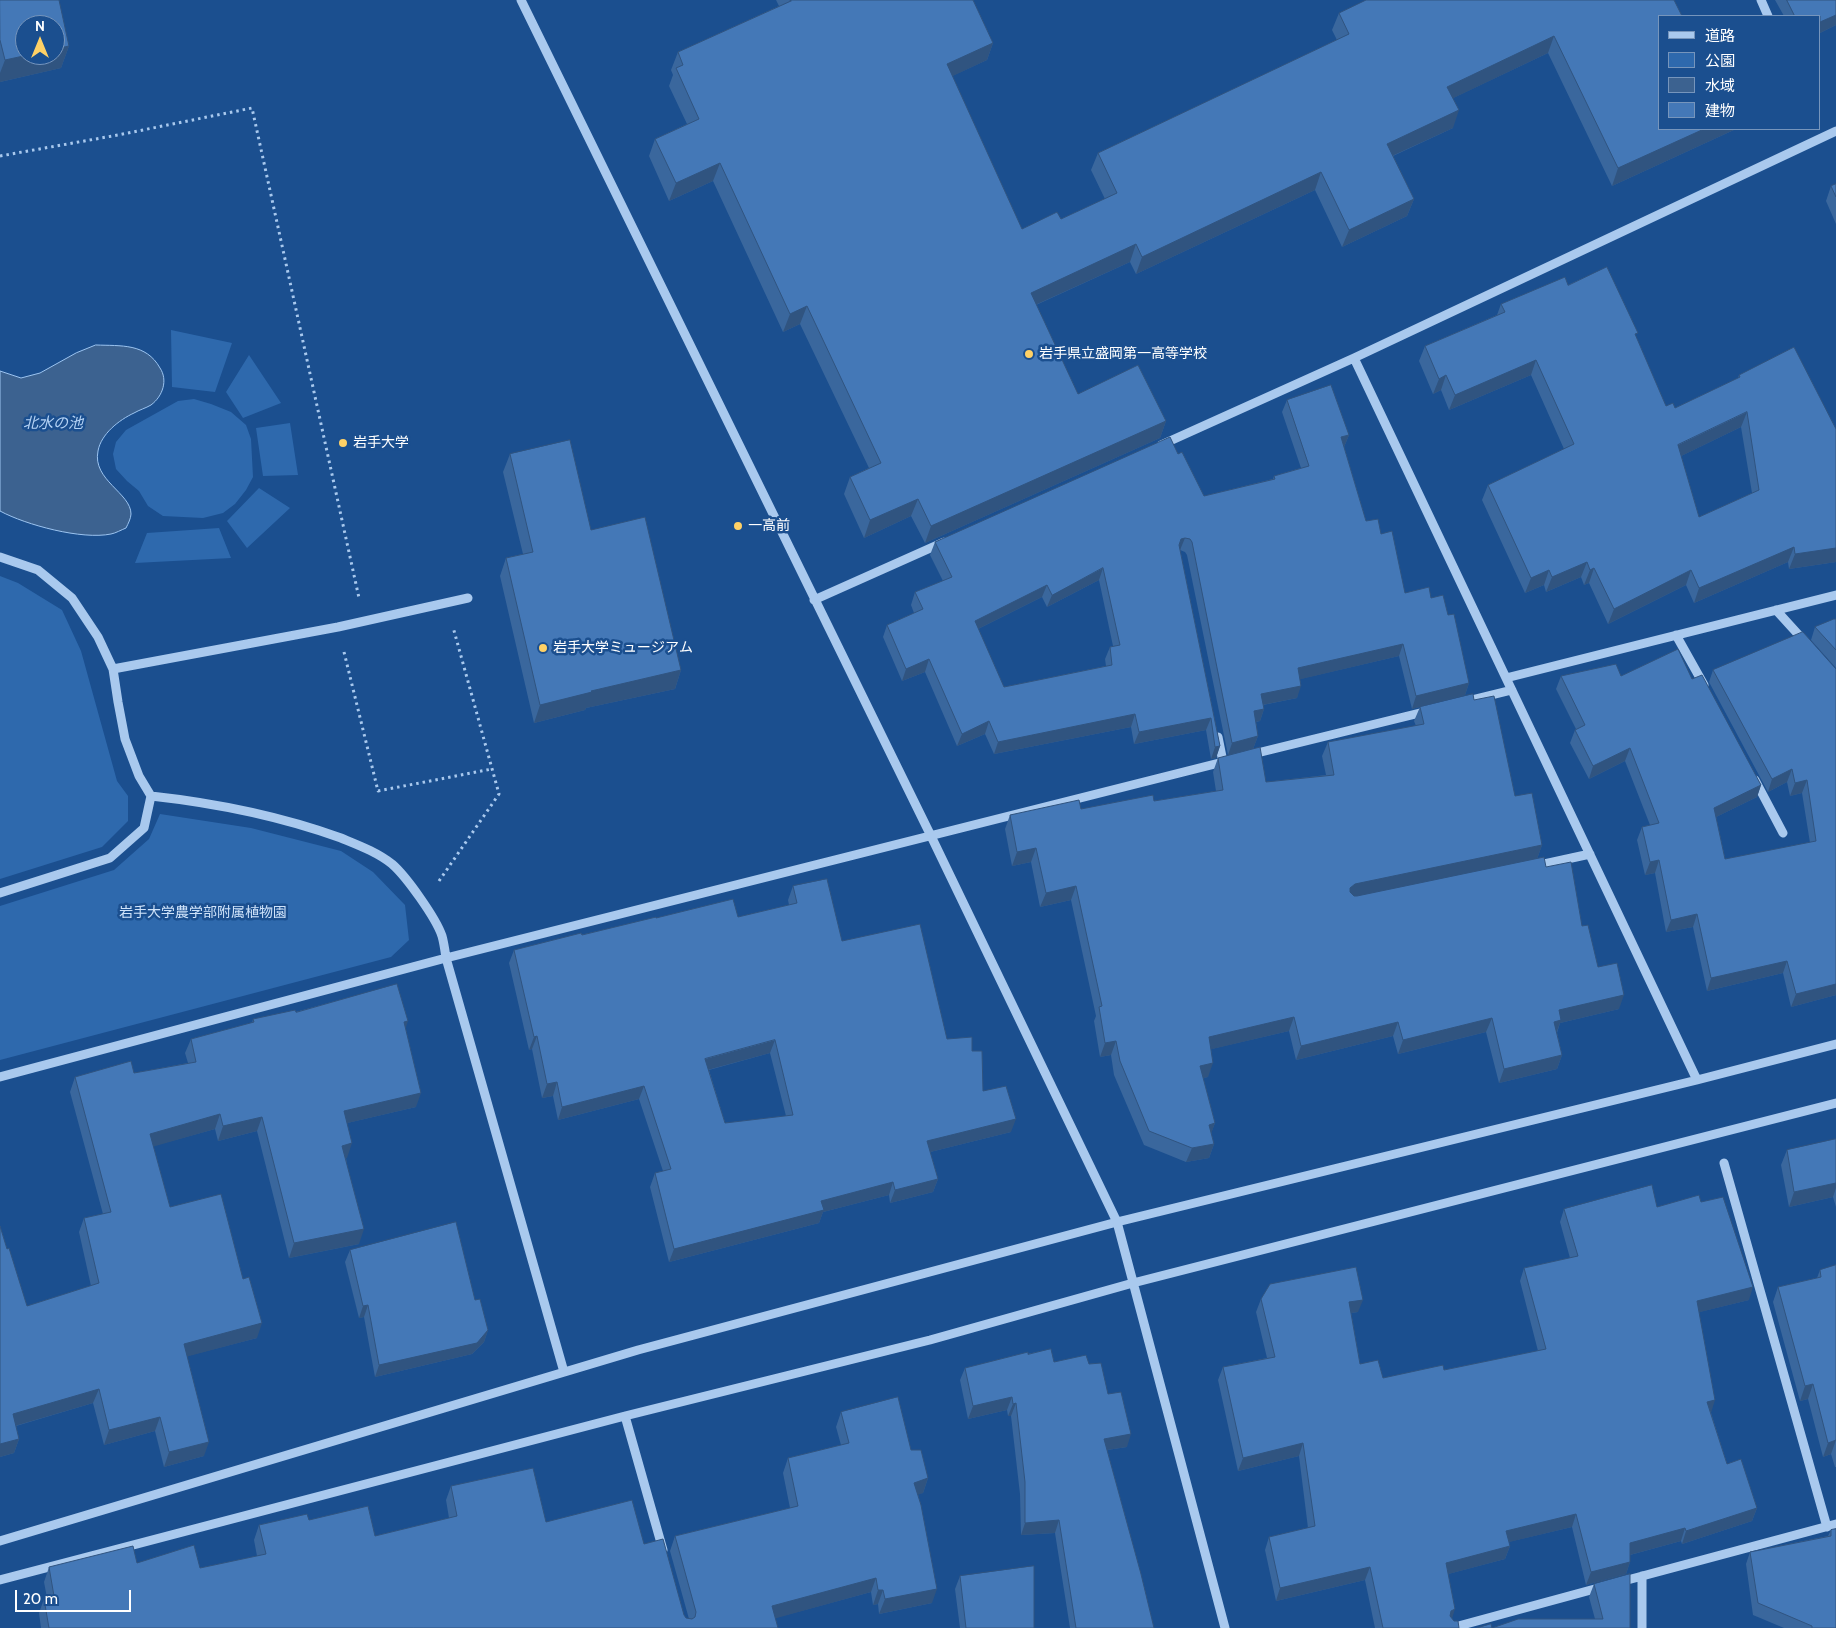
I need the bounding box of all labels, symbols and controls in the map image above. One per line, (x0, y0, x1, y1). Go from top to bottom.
north arrow (15, 15, 65, 65)
legend (1658, 15, 1821, 130)
text: N (35, 17, 45, 35)
text: 道路 (1705, 27, 1735, 45)
text: 公園 (1705, 52, 1735, 70)
text: 水域 (1705, 77, 1735, 95)
text: 建物 (1705, 102, 1735, 120)
place label: 岩手県立盛岡第一高等学校 (1039, 346, 1207, 362)
marker: 岩手県立盛岡第一高等学校 (1023, 348, 1035, 360)
water label: 北水の池 (23, 415, 83, 433)
place label: 岩手大学 (353, 435, 409, 451)
marker: 岩手大学 (337, 437, 349, 449)
place label: 一高前 (748, 518, 790, 534)
marker: 一高前 (732, 520, 744, 532)
place label: 岩手大学ミュージアム (553, 640, 693, 656)
marker: 岩手大学ミュージアム (537, 642, 549, 654)
park label: 岩手大学農学部附属植物園 (119, 905, 287, 921)
scale bar (18, 1580, 134, 1612)
text: 20 m (23, 1590, 58, 1608)

